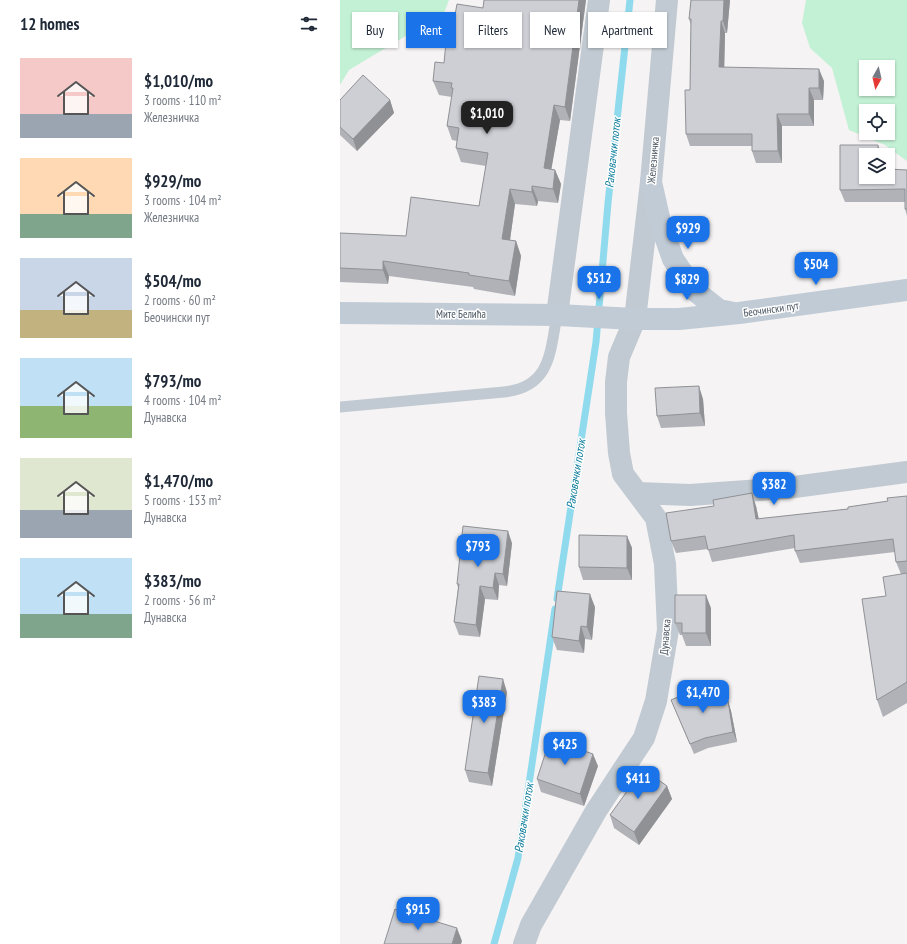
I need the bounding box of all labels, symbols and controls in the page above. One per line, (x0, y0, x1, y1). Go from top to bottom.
chip: Buy (352, 12, 398, 48)
chip: Rent (406, 12, 456, 48)
chip: Filters (464, 12, 522, 48)
chip: New (530, 12, 580, 48)
chip: Apartment (588, 12, 667, 48)
text: 12 homes (20, 13, 79, 35)
icon: filters (298, 13, 320, 35)
north arrow (859, 60, 895, 96)
map controls (859, 60, 895, 184)
text: $1,010/mo (144, 70, 213, 92)
icon: home (52, 74, 100, 122)
text: 3 rooms · 110 m² (144, 92, 222, 109)
pin: $1,010 (454, 101, 520, 135)
button: locate (859, 104, 895, 140)
text: $1,010 (470, 105, 504, 122)
text: Железничка (144, 109, 199, 126)
water label: Раковачки поток (601, 116, 624, 189)
street label: Железничка (644, 136, 662, 185)
button: layers (859, 148, 895, 184)
text: $929/mo (144, 170, 201, 192)
icon: home (52, 174, 100, 222)
text: 3 rooms · 104 m² (144, 192, 222, 209)
text: Железничка (144, 209, 199, 226)
pin: $929 (664, 216, 712, 250)
text: $929 (676, 220, 700, 237)
pin: $504 (792, 252, 840, 286)
text: $504 (804, 256, 828, 273)
pin: $512 (575, 266, 623, 300)
pin: $829 (663, 267, 711, 301)
text: $504/mo (144, 270, 201, 292)
text: $512 (587, 270, 611, 287)
text: $829 (675, 271, 699, 288)
icon: home (52, 274, 100, 322)
text: 2 rooms · 60 m² (144, 292, 216, 309)
street label: Беочински пут (742, 298, 800, 320)
street label: Мите Белића (436, 307, 486, 321)
text: Беочински пут (144, 309, 210, 326)
text: $793/mo (144, 370, 201, 392)
icon: home (52, 374, 100, 422)
text: 4 rooms · 104 m² (144, 392, 222, 409)
text: Дунавска (144, 409, 187, 426)
water label: Раковачки поток (563, 437, 589, 510)
text: $1,470/mo (144, 470, 213, 492)
pin: $382 (750, 472, 798, 506)
icon: home (52, 474, 100, 522)
text: $382 (762, 476, 786, 493)
text: 5 rooms · 153 m² (144, 492, 222, 509)
text: Дунавска (144, 509, 187, 526)
pin: $793 (454, 534, 502, 568)
text: $793 (466, 538, 490, 555)
text: $383/mo (144, 570, 201, 592)
icon: home (52, 574, 100, 622)
text: 2 rooms · 56 m² (144, 592, 216, 609)
text: Дунавска (144, 609, 187, 626)
street label: Дунавска (656, 618, 674, 656)
pin: $1,470 (670, 680, 736, 714)
text: $1,470 (686, 684, 720, 701)
pin: $383 (460, 690, 508, 724)
text: $383 (472, 694, 496, 711)
pin: $425 (541, 732, 589, 766)
text: $425 (553, 736, 577, 753)
pin: $411 (614, 766, 662, 800)
text: $411 (626, 770, 650, 787)
water label: Раковачки поток (511, 781, 537, 854)
pin: $915 (394, 897, 442, 931)
text: $915 (406, 901, 430, 918)

